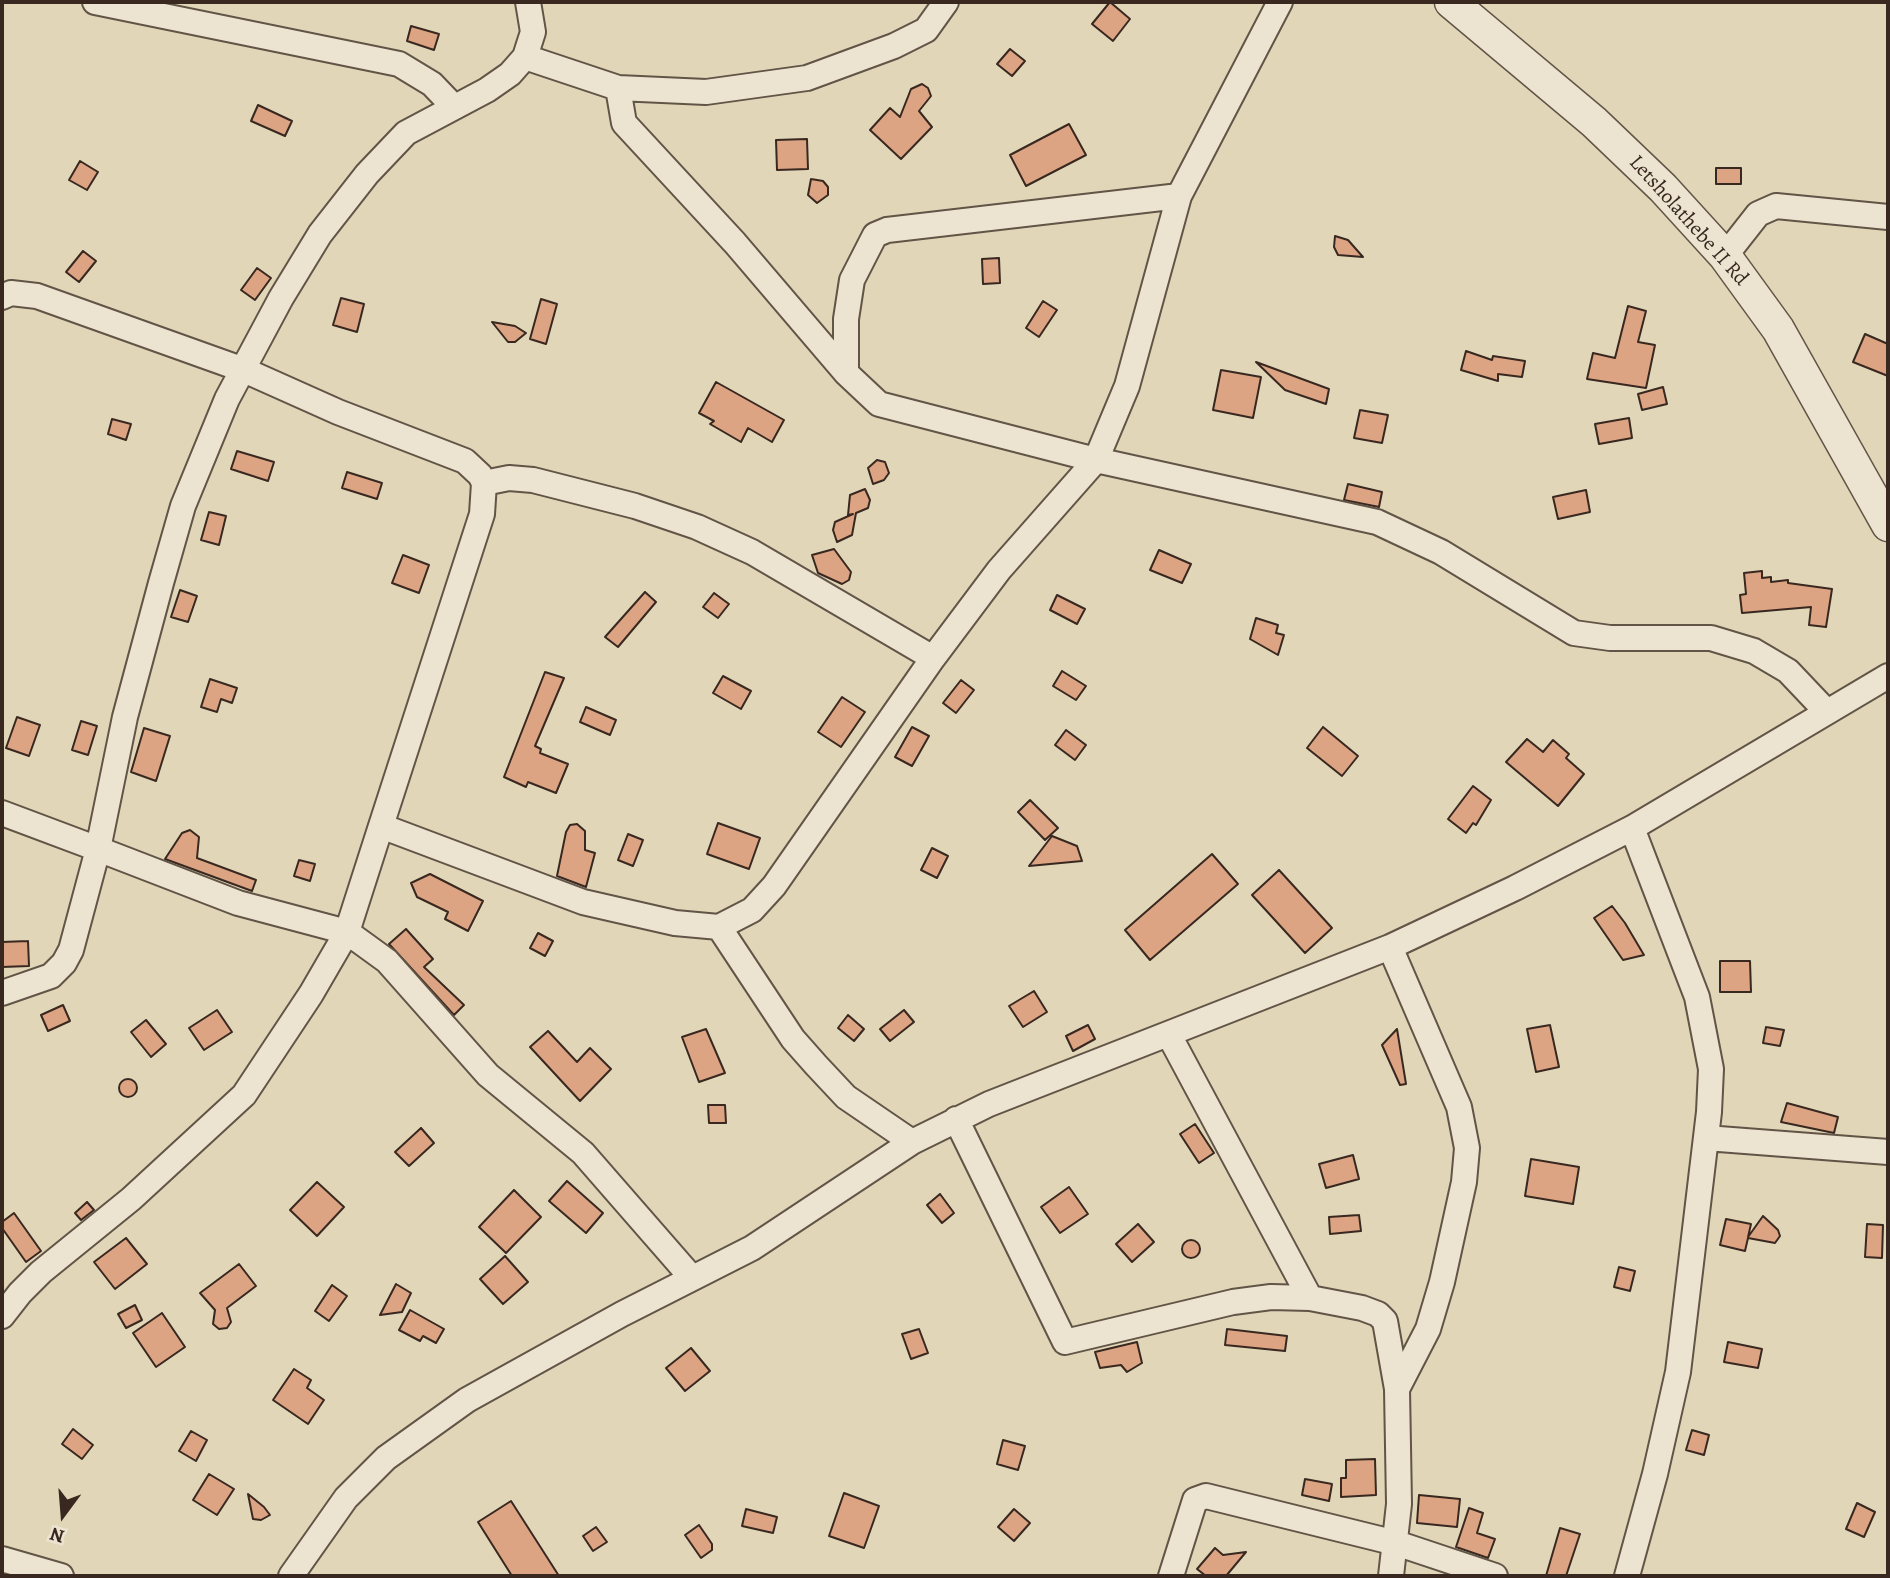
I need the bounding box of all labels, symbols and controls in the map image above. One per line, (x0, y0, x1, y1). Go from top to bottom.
street label: Letsholathebe II Rd (1623, 151, 1753, 291)
north arrow (28, 1480, 98, 1550)
text: N (47, 1521, 67, 1550)

